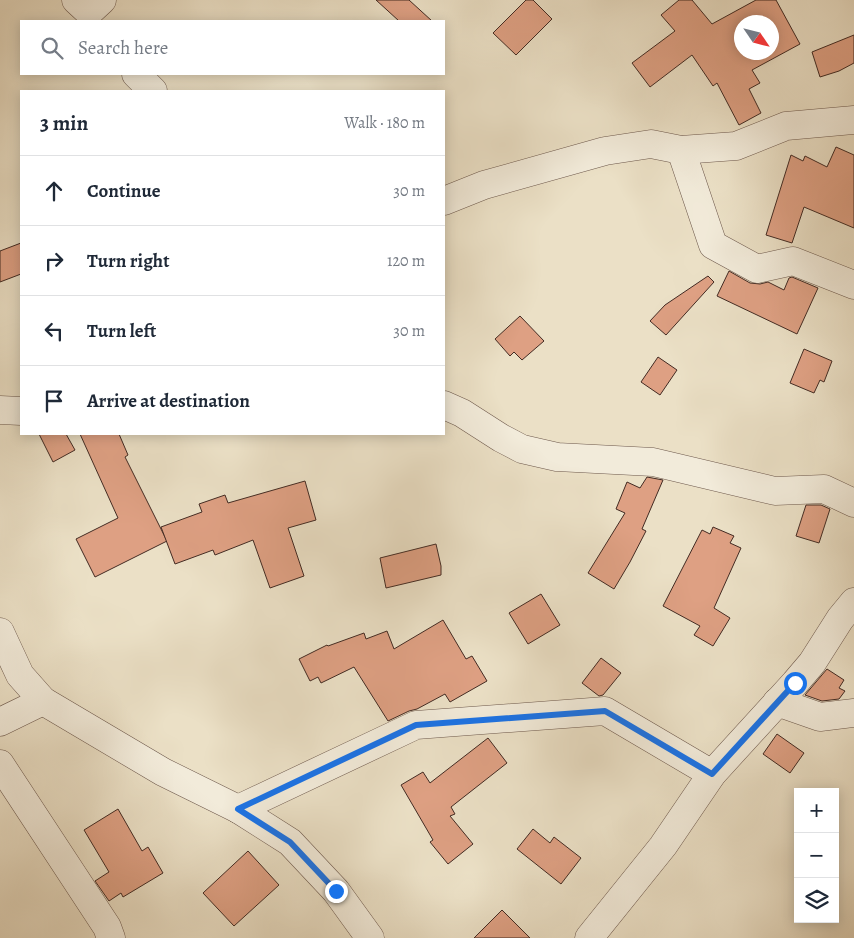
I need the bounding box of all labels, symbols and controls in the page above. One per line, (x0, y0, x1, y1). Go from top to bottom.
north arrow (734, 15, 779, 60)
search box (20, 20, 445, 75)
icon: search (38, 34, 66, 62)
text: Search here (78, 35, 168, 61)
text: 3 min (40, 109, 88, 137)
text: Walk · 180 m (344, 112, 425, 134)
icon: ahead (40, 177, 68, 205)
text: Continue (87, 178, 161, 204)
text: 30 m (393, 180, 425, 202)
icon: right (40, 247, 68, 275)
text: Turn right (87, 248, 169, 274)
text: 120 m (387, 250, 425, 272)
icon: left (40, 317, 68, 345)
text: Turn left (87, 318, 156, 344)
text: 30 m (393, 320, 425, 342)
icon: arrive (40, 387, 68, 415)
text: Arrive at destination (87, 388, 250, 414)
route start (784, 672, 807, 695)
map controls (794, 788, 839, 923)
button: + (794, 788, 839, 833)
button: − (794, 833, 839, 878)
button: layers (794, 878, 839, 923)
route end (325, 880, 348, 903)

